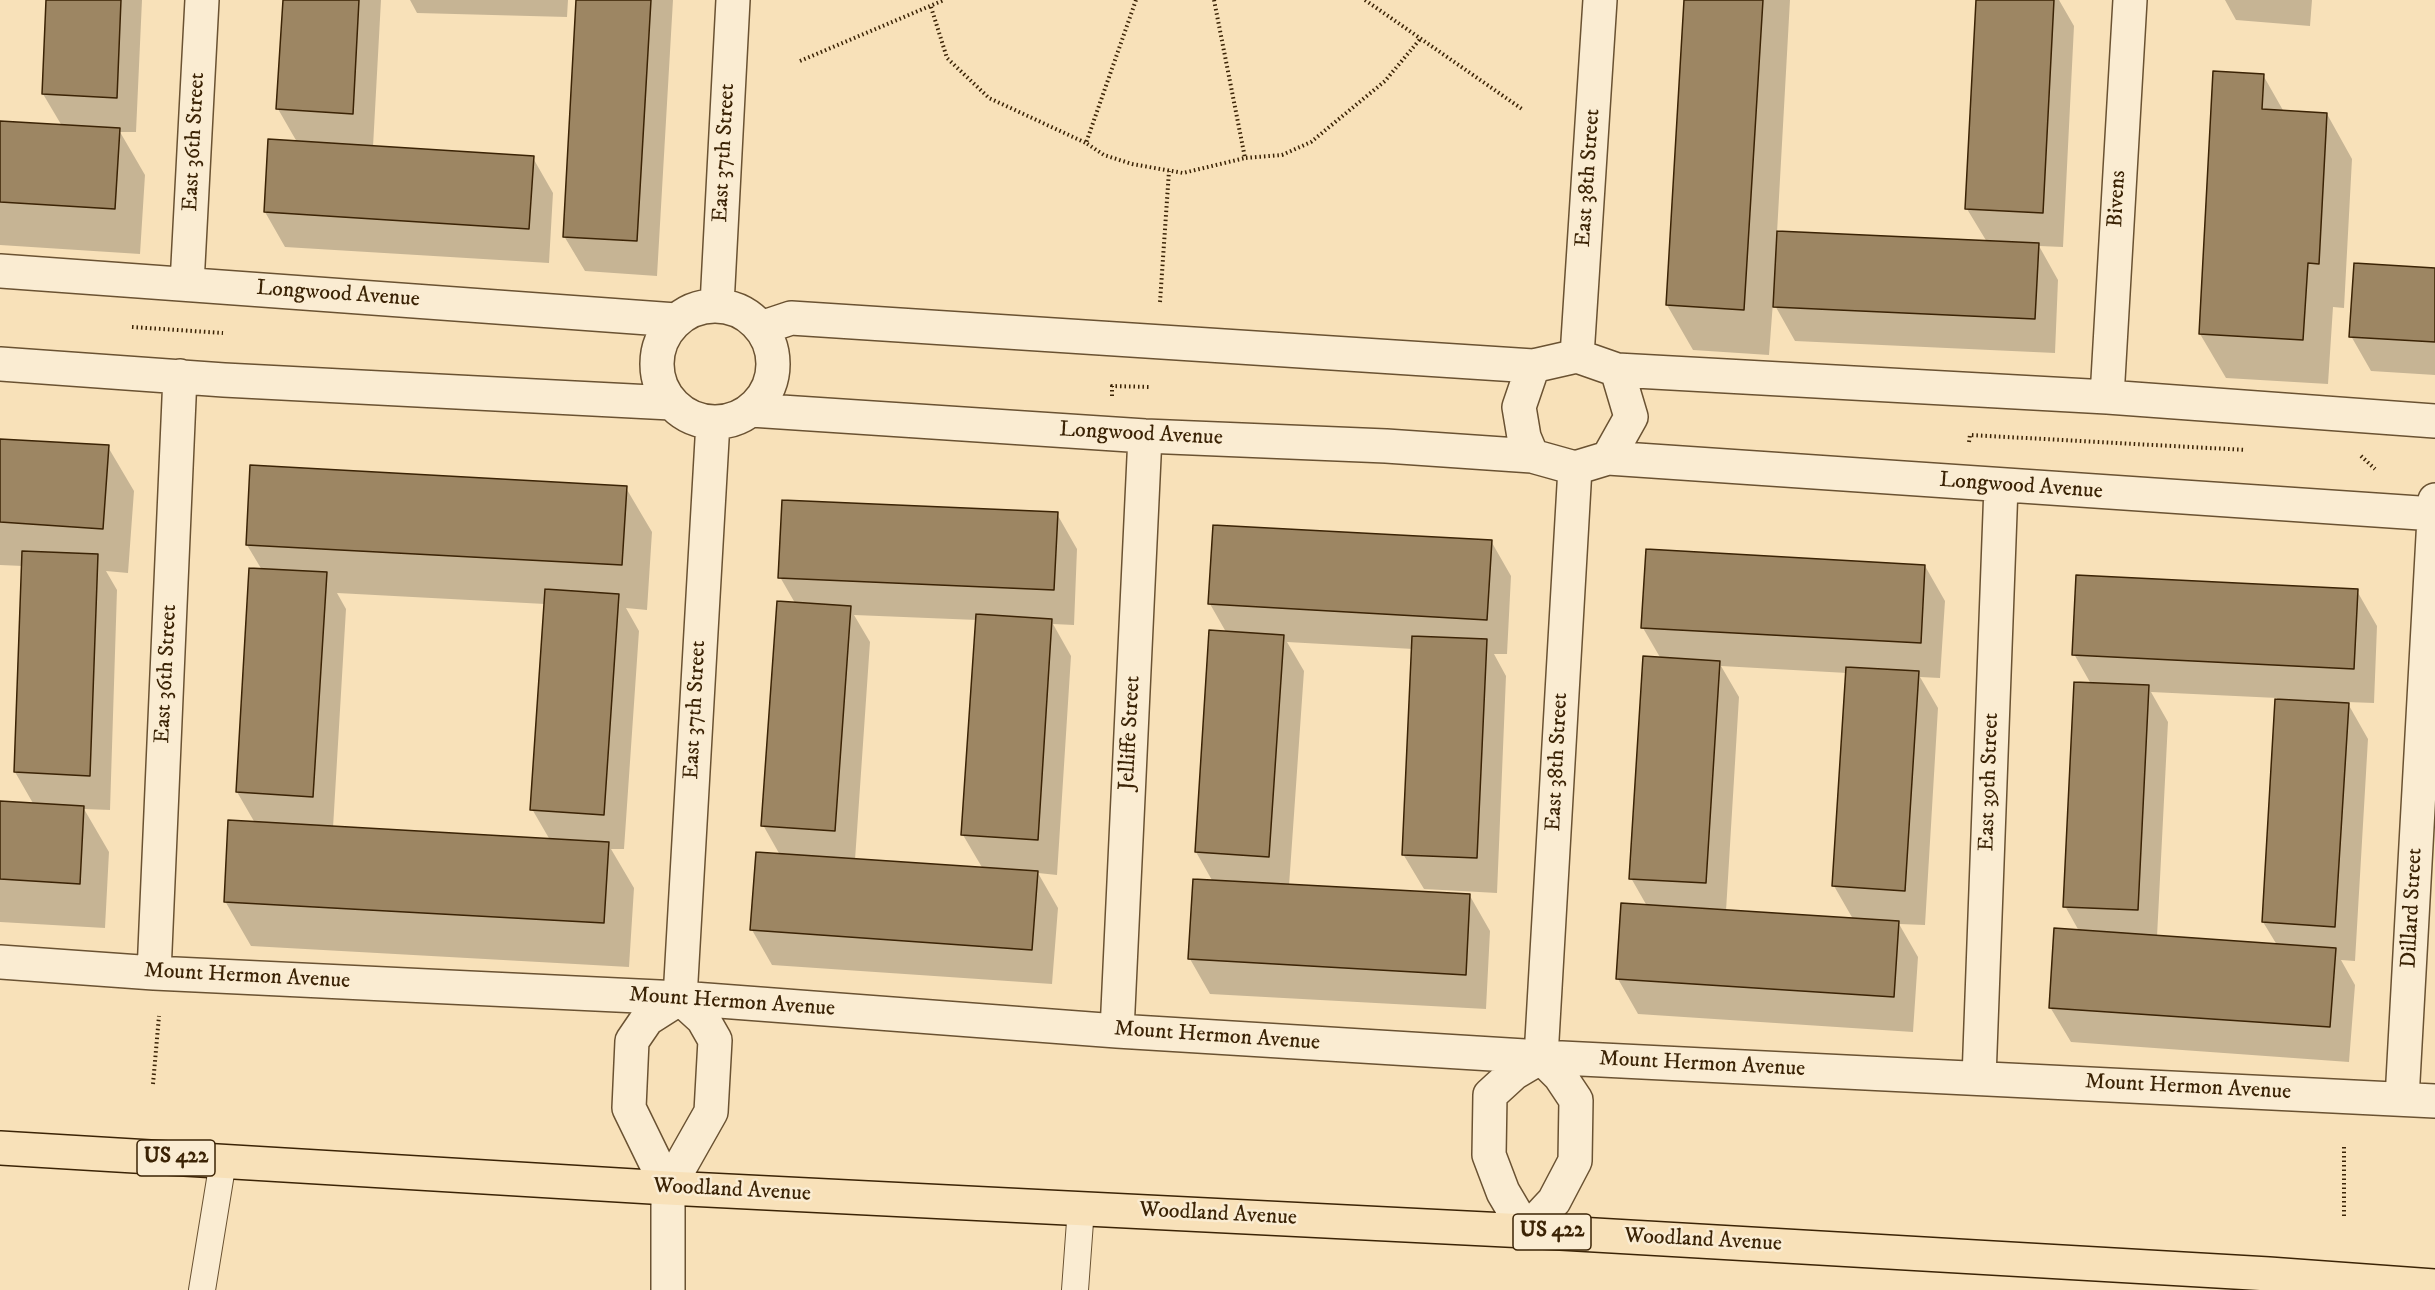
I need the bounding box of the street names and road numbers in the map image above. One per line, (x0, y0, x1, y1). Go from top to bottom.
street label: East 36th Street (178, 72, 212, 212)
street label: East 37th Street (708, 83, 742, 223)
street label: East 38th Street (1571, 108, 1607, 248)
street label: Bivens (2103, 170, 2133, 228)
street label: Longwood Avenue (255, 276, 421, 314)
street label: Longwood Avenue (1059, 418, 1223, 452)
street label: Longwood Avenue (1938, 468, 2104, 506)
street label: East 36th Street (150, 604, 184, 744)
street label: East 37th Street (679, 640, 713, 780)
street label: Jelliffe Street (1115, 675, 1147, 791)
street label: East 38th Street (1541, 692, 1575, 832)
street label: East 39th Street (1974, 712, 2006, 852)
street label: Dillard Street (2397, 847, 2429, 969)
street label: Mount Hermon Avenue (143, 958, 351, 996)
street label: Mount Hermon Avenue (628, 983, 836, 1023)
street label: Mount Hermon Avenue (1113, 1017, 1321, 1057)
street label: Mount Hermon Avenue (1598, 1046, 1806, 1084)
street label: Mount Hermon Avenue (2084, 1069, 2292, 1107)
road number: US 422 (137, 1140, 215, 1176)
street label: Woodland Avenue (652, 1174, 812, 1208)
street label: Woodland Avenue (1138, 1198, 1298, 1232)
road number: US 422 (1513, 1214, 1591, 1250)
street label: Woodland Avenue (1623, 1224, 1783, 1258)

